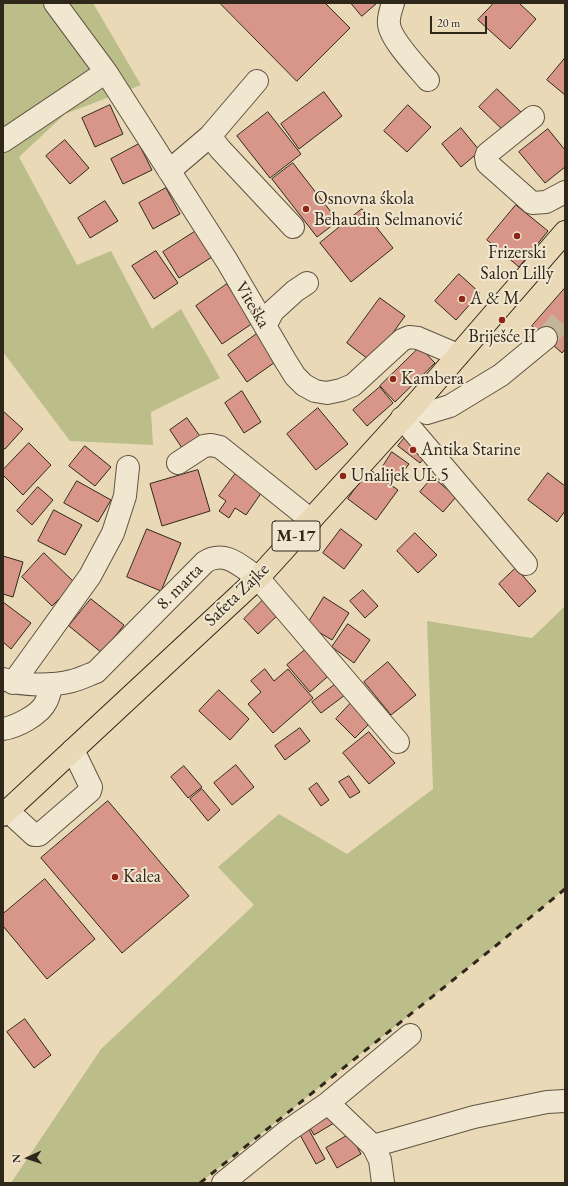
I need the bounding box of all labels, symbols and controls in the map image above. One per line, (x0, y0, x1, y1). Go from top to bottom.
scale bar (432, 8, 489, 34)
text: 20 m (437, 15, 460, 31)
place label: Osnovna śkola Behaudin Selmanović (314, 188, 463, 230)
marker: Osnovna śkola Behaudin Selmanović (301, 204, 311, 214)
marker: Frizerski Salon Lilly (512, 231, 522, 241)
place label: Frizerski Salon Lilly (480, 242, 554, 284)
street label: Viteška (230, 278, 274, 332)
place label: A & M (470, 288, 519, 310)
marker: A & M (457, 294, 467, 304)
marker: Briješće II (497, 315, 507, 325)
place label: Briješće II (468, 326, 536, 348)
place label: Kambera (401, 368, 464, 390)
marker: Kambera (388, 374, 398, 384)
place label: Antika Starine (421, 439, 520, 461)
marker: Antika Starine (408, 445, 418, 455)
place label: Unalijek UL 5 (351, 465, 449, 487)
marker: Unalijek UL 5 (338, 471, 348, 481)
road number: M-17 (272, 521, 320, 551)
street label: 8. marta (152, 559, 208, 615)
street label: Safeta Zajke (200, 559, 274, 631)
place label: Kalea (123, 866, 161, 888)
marker: Kalea (110, 872, 120, 882)
north arrow (8, 1138, 48, 1178)
text: N (9, 1154, 23, 1163)

